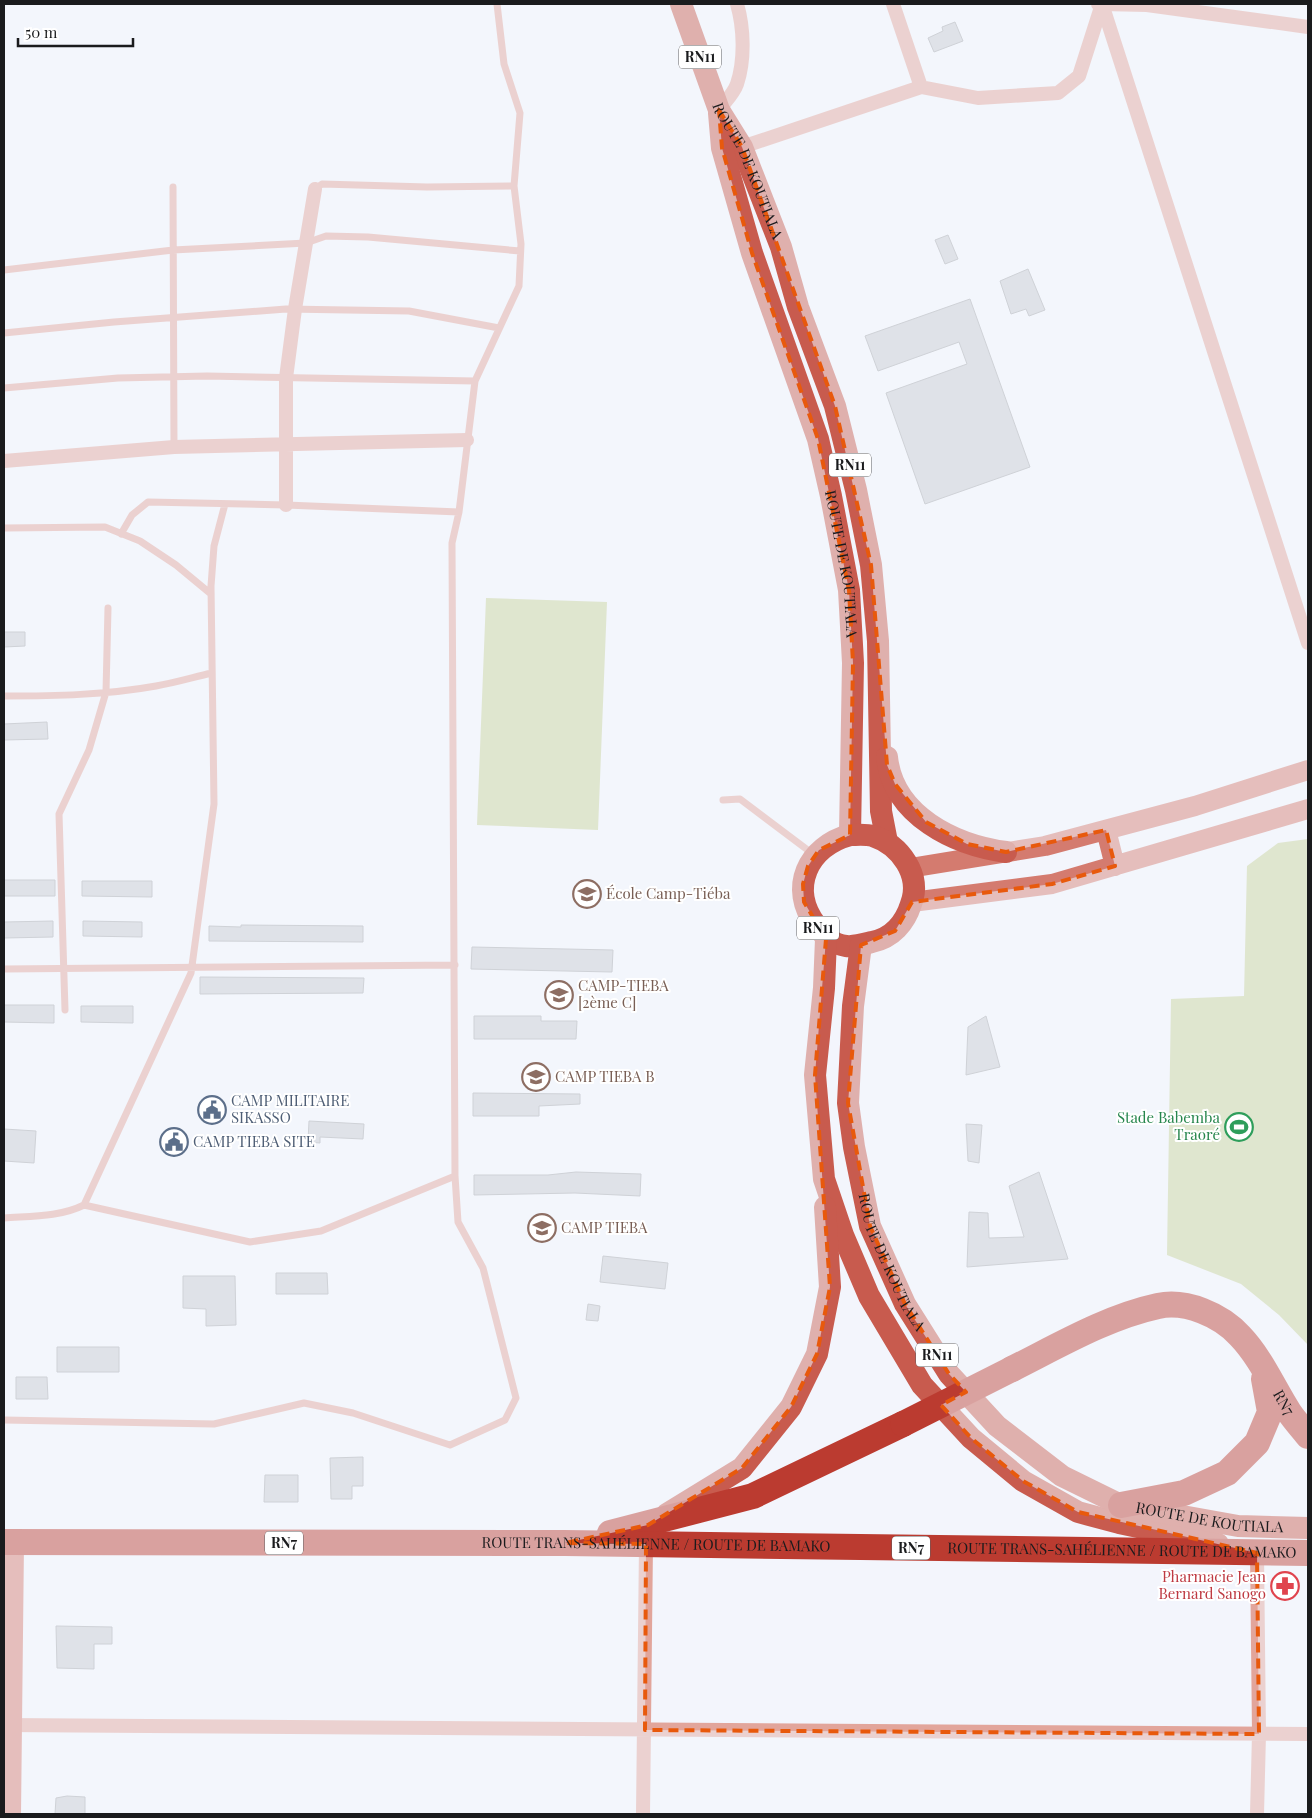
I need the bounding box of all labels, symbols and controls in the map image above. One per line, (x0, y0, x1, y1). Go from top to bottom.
scale bar (18, 15, 132, 47)
text: 50 m (25, 22, 58, 42)
road number: RN11 (679, 46, 721, 68)
street label: ROUTE DE KOUTIALA (708, 100, 788, 242)
road number: RN11 (829, 454, 871, 476)
street label: ROUTE DE KOUTIALA (821, 488, 863, 639)
school or university icon: École Camp-Tiéba (572, 879, 602, 909)
place label: École Camp-Tiéba (606, 883, 731, 903)
road number: RN11 (797, 916, 839, 940)
place label: CAMP-TIEBA [2ème C] (578, 975, 669, 1012)
school or university icon: CAMP-TIEBA [2ème C] (544, 980, 574, 1010)
school or university icon: CAMP TIEBA B (521, 1062, 551, 1092)
place label: CAMP TIEBA B (555, 1066, 655, 1086)
place label: CAMP MILITAIRE SIKASSO (231, 1090, 349, 1127)
public building icon: CAMP MILITAIRE SIKASSO (197, 1095, 227, 1125)
place label: Stade Babemba Traoré (1117, 1107, 1221, 1144)
sports icon: Stade Babemba Traoré (1224, 1112, 1254, 1142)
public building icon: CAMP TIEBA SITE (159, 1127, 189, 1157)
place label: CAMP TIEBA SITE (193, 1131, 315, 1151)
street label: ROUTE DE KOUTIALA (855, 1191, 931, 1335)
school or university icon: CAMP TIEBA (527, 1213, 557, 1243)
place label: CAMP TIEBA (561, 1217, 648, 1237)
road number: RN11 (916, 1344, 958, 1366)
street label: RN7 (1269, 1386, 1300, 1419)
street label: ROUTE DE KOUTIALA (1134, 1497, 1284, 1536)
road number: RN7 (265, 1532, 303, 1555)
street label: ROUTE TRANS-SAHÉLIENNE / ROUTE DE BAMAKO (481, 1532, 831, 1556)
road number: RN7 (892, 1536, 930, 1560)
street label: ROUTE TRANS-SAHÉLIENNE / ROUTE DE BAMAKO (947, 1537, 1297, 1562)
place label: Pharmacie Jean Bernard Sanogo (1158, 1566, 1266, 1603)
pharmacy icon: Pharmacie Jean Bernard Sanogo (1270, 1571, 1300, 1601)

